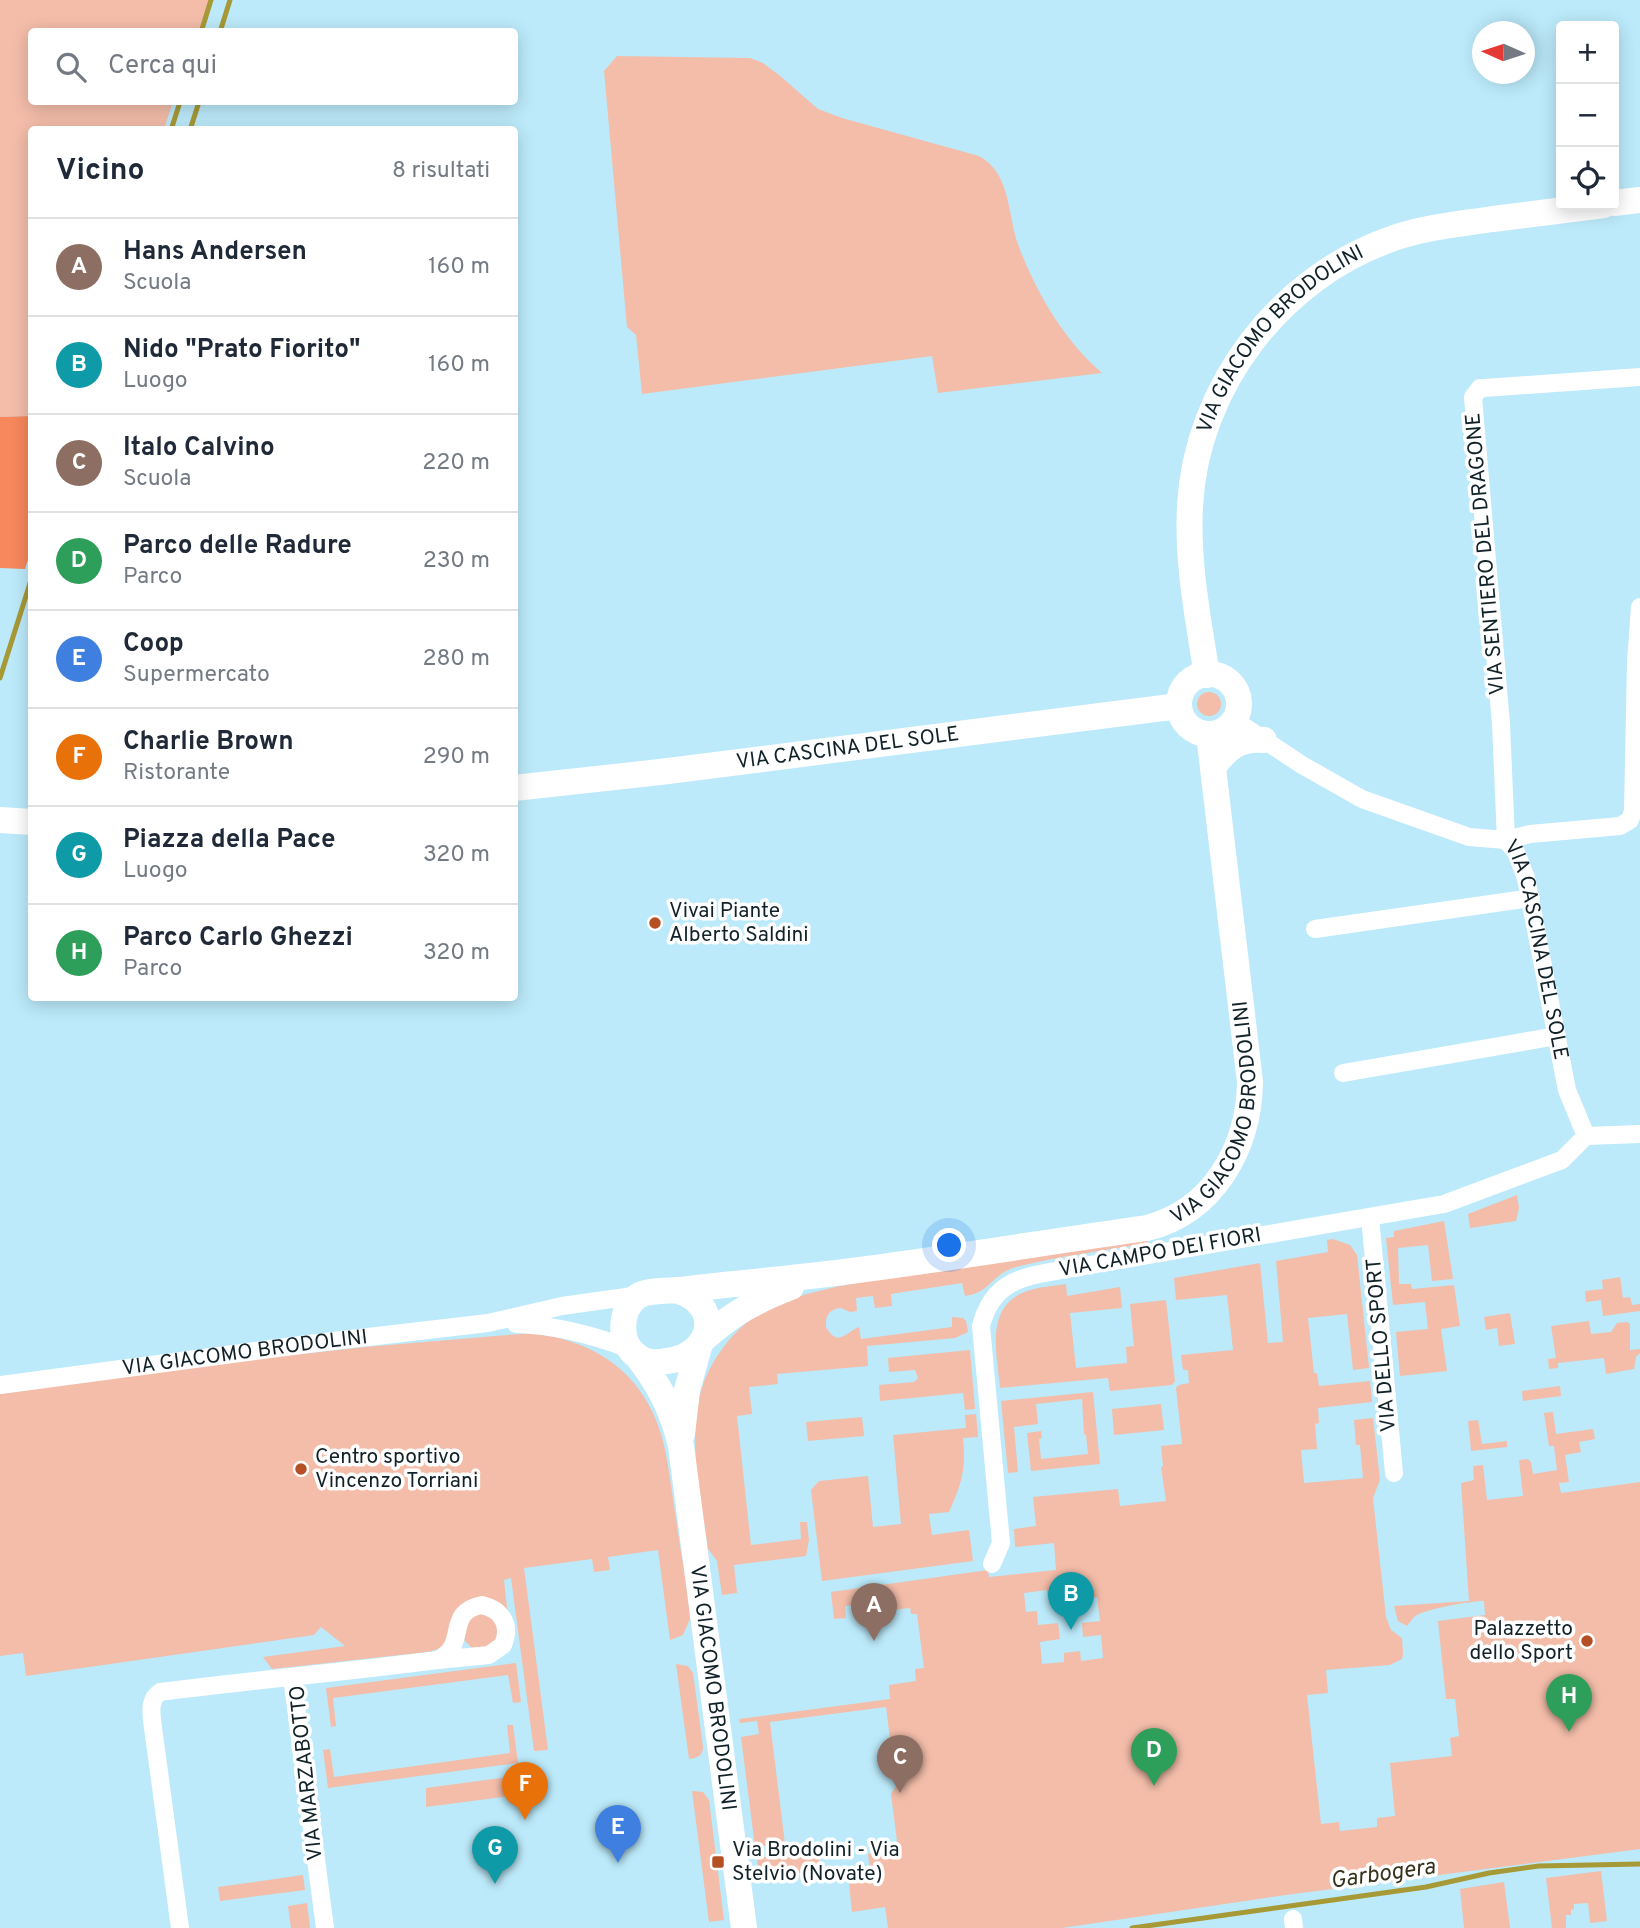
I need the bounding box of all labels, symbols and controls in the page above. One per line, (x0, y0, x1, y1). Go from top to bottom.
north arrow (1472, 21, 1535, 84)
map controls (1556, 21, 1619, 210)
button: + (1556, 21, 1619, 84)
search box (28, 28, 518, 105)
icon: search (52, 48, 90, 86)
text: Cerca qui (108, 50, 217, 83)
button: − (1556, 84, 1619, 147)
button: locate (1556, 147, 1619, 210)
text: Vicino (56, 153, 145, 190)
text: 8 risultati (392, 157, 490, 186)
text: Hans Andersen (123, 236, 307, 269)
street label: VIA GIACOMO BRODOLINI (1191, 239, 1368, 437)
text: A (71, 253, 87, 282)
text: 160 m (428, 253, 490, 282)
text: Scuola (123, 269, 191, 298)
text: Nido "Prato Fiorito" (123, 334, 360, 367)
text: B (71, 351, 87, 380)
text: 160 m (428, 351, 490, 380)
text: Luogo (123, 367, 188, 396)
street label: VIA SENTIERO DEL DRAGONE (1460, 412, 1512, 696)
text: Italo Calvino (123, 432, 275, 465)
text: C (72, 449, 86, 478)
text: 220 m (422, 449, 490, 478)
text: Scuola (123, 465, 191, 494)
text: Parco delle Radure (123, 530, 352, 563)
text: D (71, 547, 87, 576)
text: 230 m (423, 547, 490, 576)
text: Parco (123, 563, 182, 592)
text: Coop (123, 628, 184, 661)
text: E (72, 645, 86, 674)
text: 280 m (422, 645, 490, 674)
text: Supermercato (123, 661, 270, 690)
street label: VIA CASCINA DEL SOLE (735, 721, 961, 776)
text: Charlie Brown (123, 726, 294, 759)
text: F (72, 743, 86, 772)
text: 290 m (423, 743, 490, 772)
text: Ristorante (123, 759, 230, 788)
text: Piazza della Pace (123, 824, 335, 857)
street label: VIA CASCINA DEL SOLE (1498, 834, 1574, 1062)
text: G (71, 841, 87, 870)
text: 320 m (423, 841, 490, 870)
text: Luogo (123, 857, 188, 886)
place label: Vivai Piante Alberto Saldini (669, 898, 809, 949)
marker: Vivai Piante Alberto Saldini (647, 915, 663, 931)
text: Parco Carlo Ghezzi (123, 922, 353, 955)
text: H (71, 939, 87, 968)
text: 320 m (423, 939, 490, 968)
text: Parco (123, 955, 182, 984)
street label: VIA GIACOMO BRODOLINI (1166, 999, 1264, 1231)
street label: VIA CAMPO DEI FIORI (1057, 1222, 1263, 1284)
your location (932, 1228, 966, 1262)
street label: VIA DELLO SPORT (1361, 1257, 1403, 1433)
street label: VIA GIACOMO BRODOLINI (120, 1324, 369, 1382)
place label: Centro sportivo Vincenzo Torriani (315, 1444, 478, 1495)
marker: Centro sportivo Vincenzo Torriani (293, 1461, 309, 1477)
street label: VIA GIACOMO BRODOLINI (683, 1564, 742, 1812)
pin: B (1048, 1572, 1094, 1630)
pin: A (851, 1583, 897, 1641)
place label: Palazzetto dello Sport (1469, 1616, 1573, 1667)
marker: Palazzetto dello Sport (1579, 1633, 1595, 1649)
pin: H (1546, 1674, 1592, 1732)
street label: VIA MARZABOTTO (284, 1684, 330, 1862)
pin: D (1131, 1728, 1177, 1786)
pin: C (877, 1735, 923, 1793)
pin: F (502, 1762, 548, 1820)
pin: E (595, 1805, 641, 1863)
pin: G (472, 1826, 518, 1884)
place label: Via Brodolini - Via Stelvio (Novate) (732, 1837, 900, 1888)
water label: Garbogera (1329, 1853, 1437, 1897)
marker: Via Brodolini - Via Stelvio (Novate) (710, 1854, 726, 1870)

